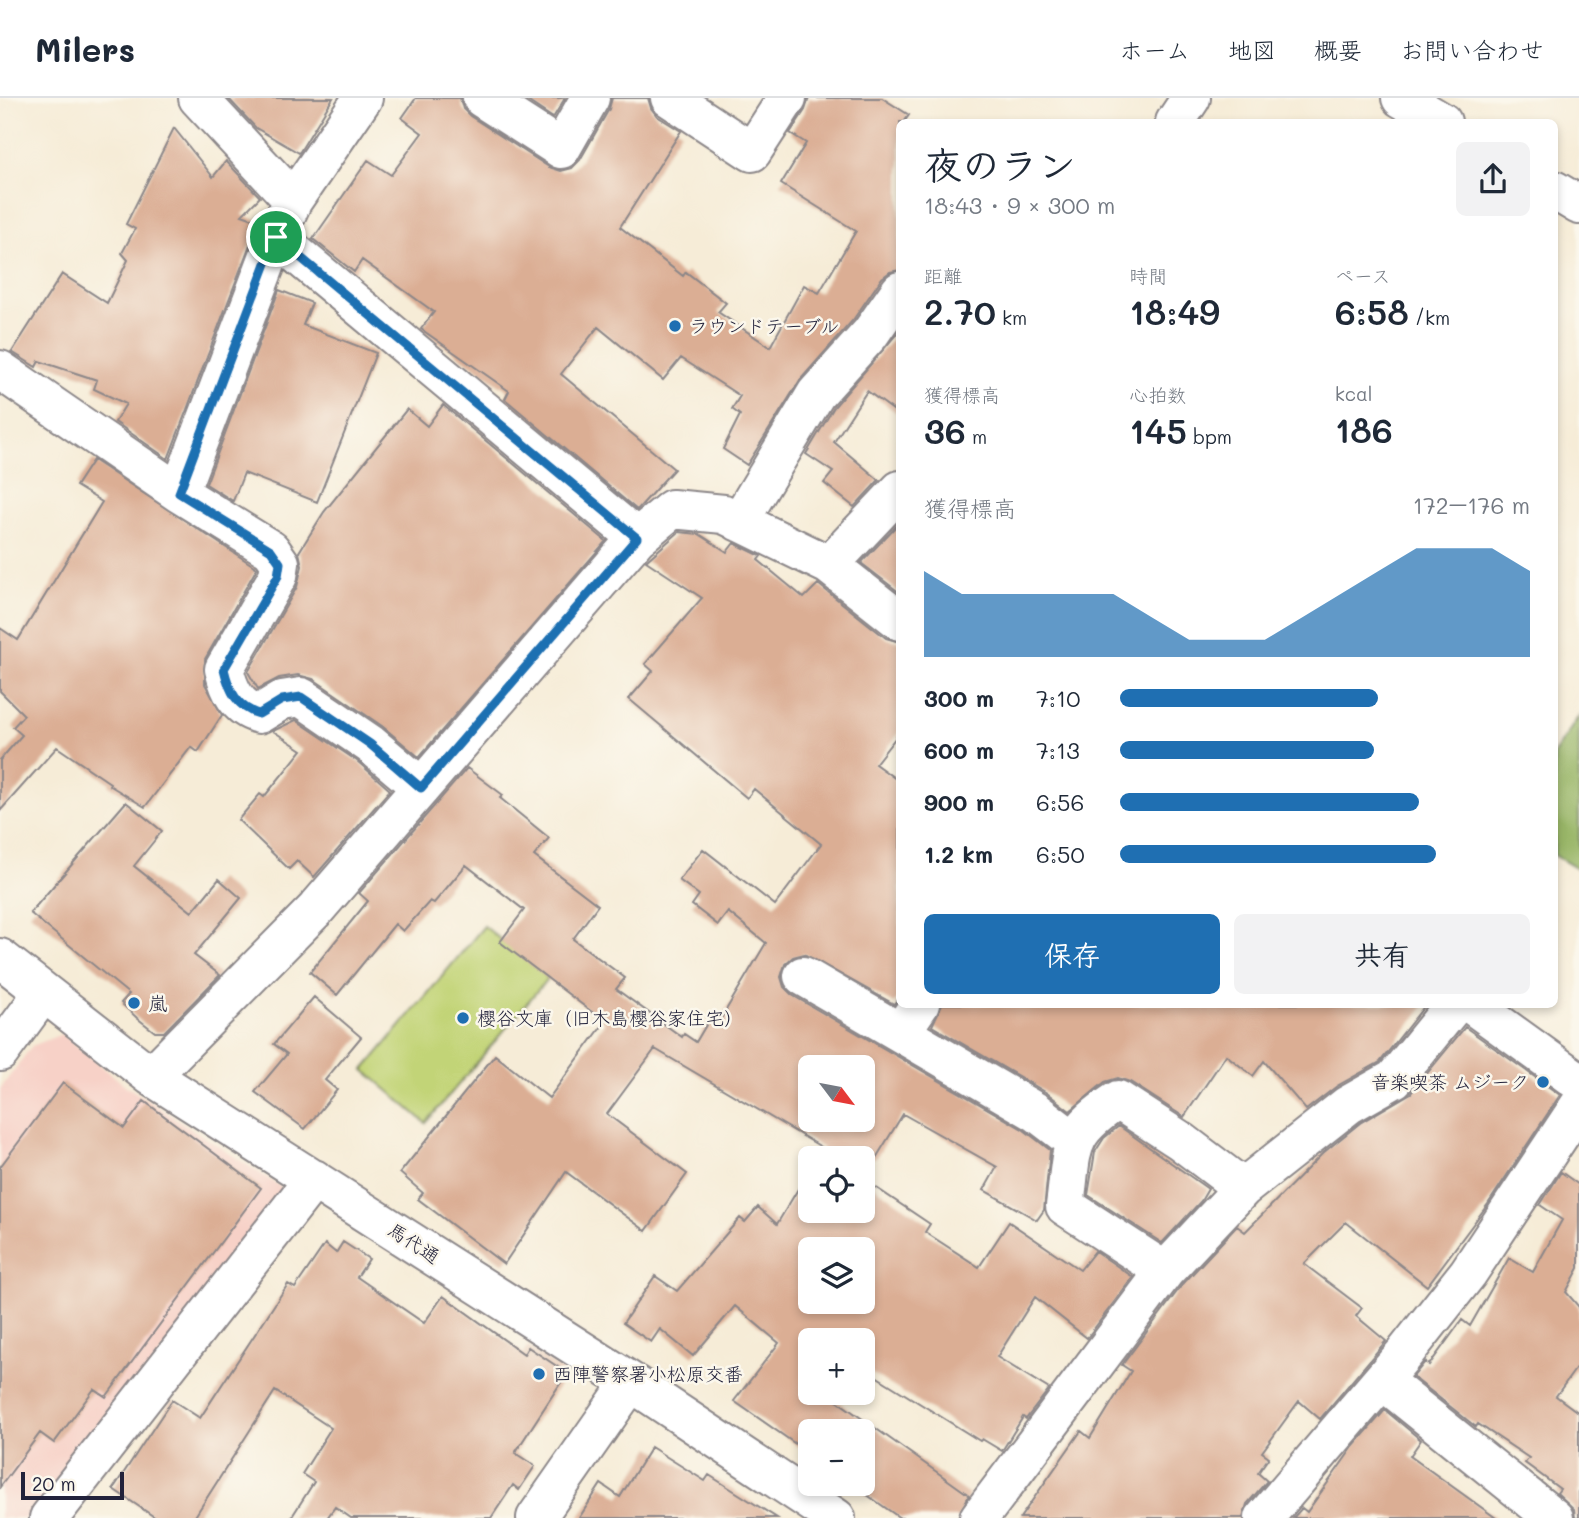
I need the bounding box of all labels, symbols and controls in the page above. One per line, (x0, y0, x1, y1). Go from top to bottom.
text: Milers (35, 27, 135, 70)
text: ホーム (1119, 34, 1190, 65)
text: 地図 (1228, 34, 1276, 65)
text: 概要 (1314, 34, 1362, 65)
text: お問い合わせ (1400, 34, 1544, 65)
text: 夜のラン (924, 139, 1076, 189)
button: share (1456, 142, 1530, 216)
text: 18:43 · 9 × 300 m (924, 190, 1115, 220)
pin (246, 207, 306, 267)
icon: arrive (257, 218, 295, 256)
text: 距離 (924, 263, 962, 288)
text: 時間 (1129, 263, 1167, 288)
text: ペース (1335, 263, 1391, 288)
text: 2.70 (924, 288, 996, 334)
text: 18:49 (1129, 288, 1220, 334)
text: 6:58 (1335, 288, 1409, 334)
text: km (996, 305, 1027, 330)
text: /km (1409, 305, 1450, 330)
place label: ラウンドテーブル (689, 313, 839, 338)
marker: ラウンドテーブル (667, 318, 683, 334)
text: kcal (1335, 381, 1373, 406)
text: 獲得標高 (924, 382, 1000, 407)
text: 心拍数 (1129, 382, 1186, 407)
text: 186 (1335, 406, 1393, 452)
text: 36 (924, 407, 966, 453)
text: 145 (1129, 407, 1187, 453)
text: m (966, 424, 987, 449)
text: bpm (1187, 424, 1232, 449)
text: 172–176 m (1413, 490, 1530, 520)
text: 獲得標高 (924, 493, 1016, 523)
text: 300 m (924, 683, 994, 713)
text: 7:10 (1036, 683, 1080, 713)
text: 600 m (924, 735, 994, 765)
text: 7:13 (1036, 735, 1080, 765)
text: 900 m (924, 787, 994, 817)
text: 6:56 (1036, 787, 1084, 817)
text: 1.2 km (924, 839, 993, 869)
text: 6:50 (1036, 839, 1085, 869)
button: 保存 (924, 914, 1220, 994)
button: 共有 (1234, 914, 1530, 994)
place label: 嵐 (148, 990, 167, 1015)
marker: 嵐 (126, 995, 142, 1011)
place label: 櫻谷文庫（旧木島櫻谷家住宅） (477, 1005, 743, 1030)
marker: 櫻谷文庫（旧木島櫻谷家住宅） (455, 1010, 471, 1026)
north arrow (798, 1055, 875, 1132)
map controls (798, 1055, 875, 1496)
place label: 音楽喫茶 ムジーク (1371, 1069, 1529, 1094)
marker: 音楽喫茶 ムジーク (1535, 1074, 1551, 1090)
button: locate (798, 1146, 875, 1223)
street label: 馬代通 (384, 1217, 445, 1269)
button: layers (798, 1237, 875, 1314)
button: + (798, 1328, 875, 1405)
place label: 西陣警察署小松原交番 (553, 1361, 743, 1386)
marker: 西陣警察署小松原交番 (531, 1366, 547, 1382)
button: − (798, 1419, 875, 1496)
scale bar (21, 1469, 124, 1501)
text: 20 m (32, 1471, 76, 1496)

